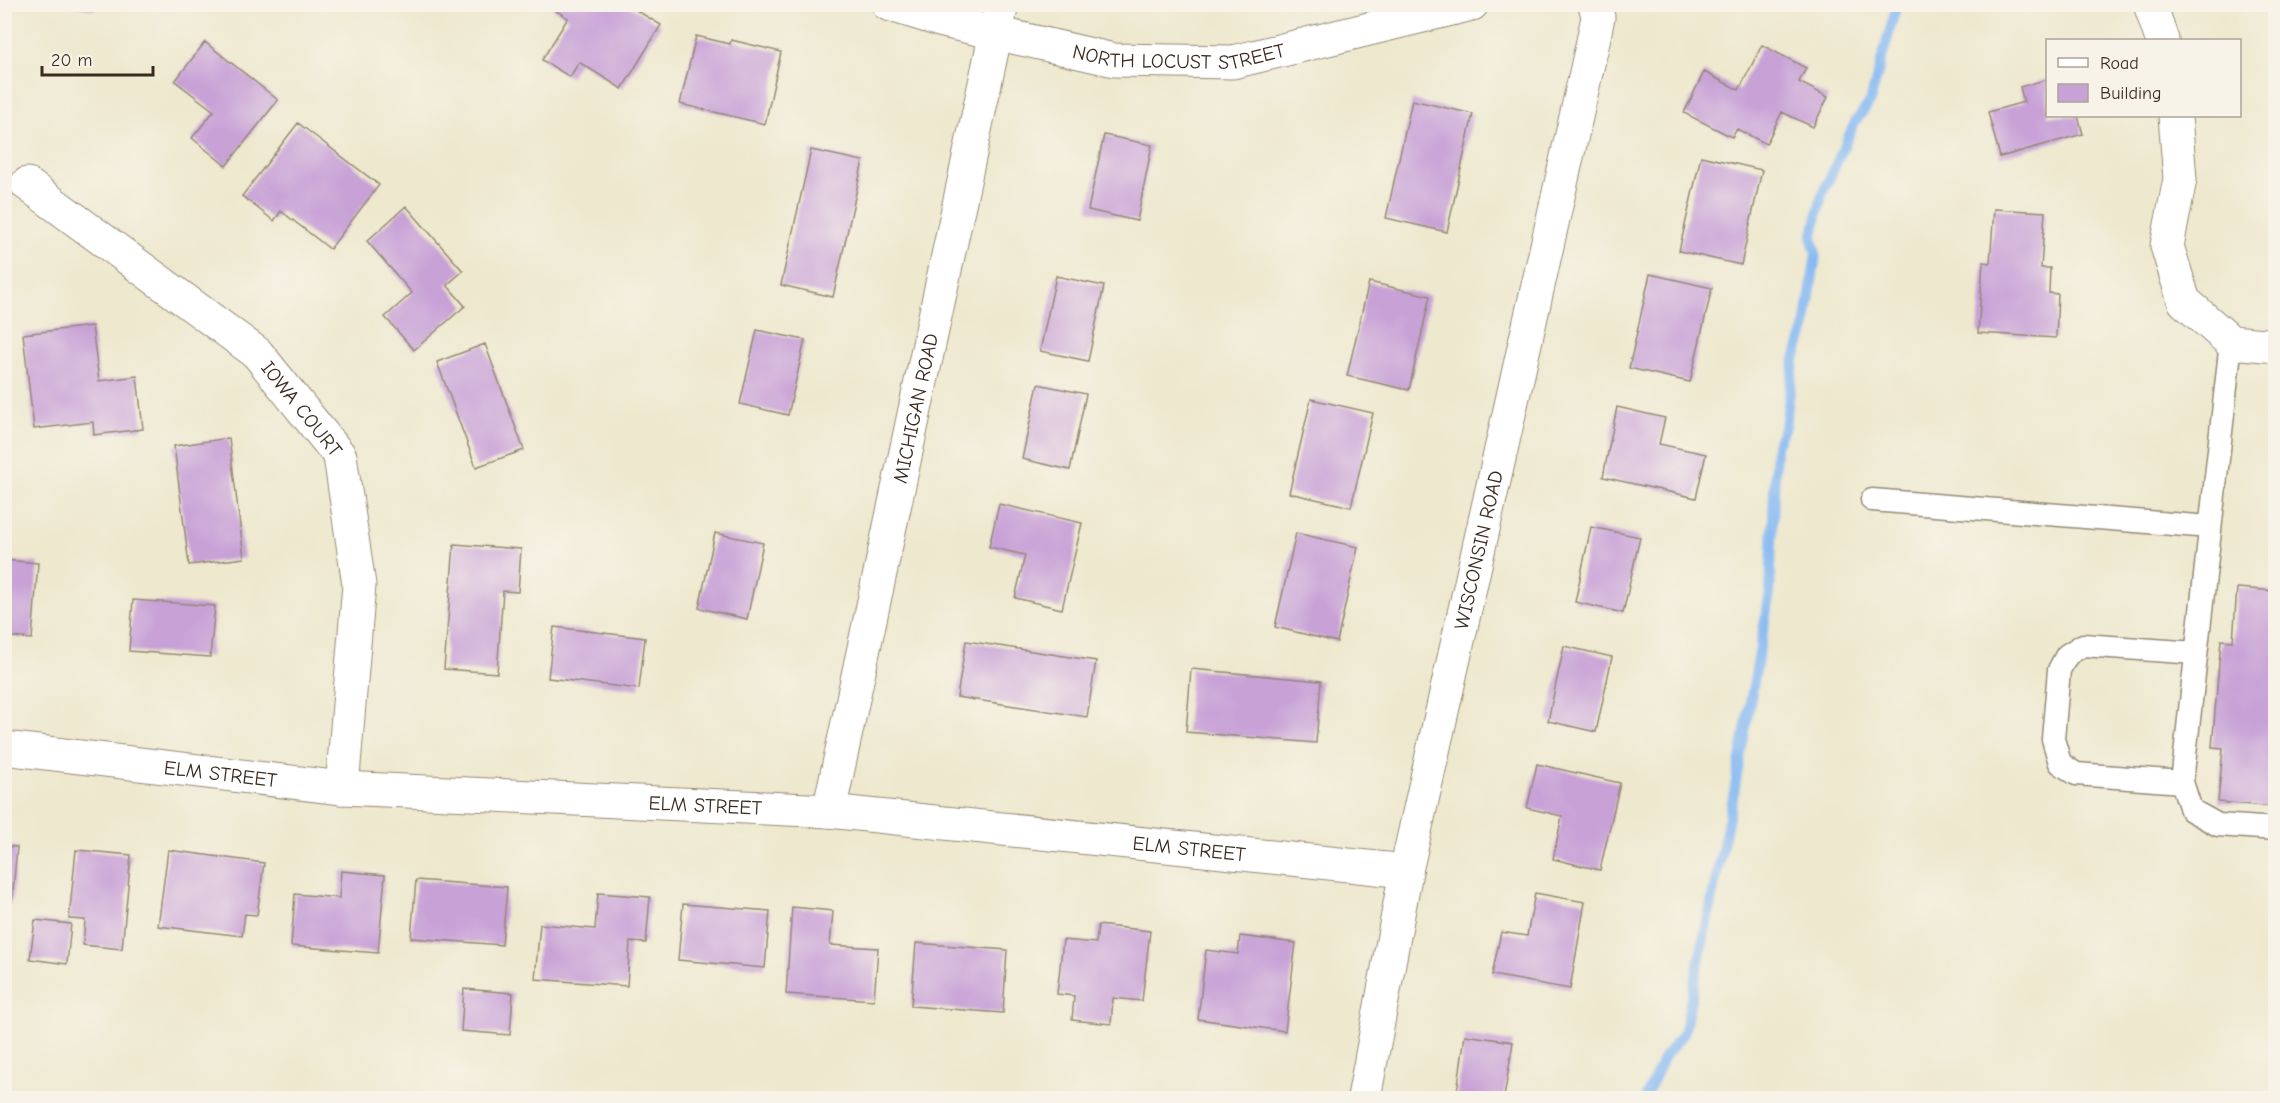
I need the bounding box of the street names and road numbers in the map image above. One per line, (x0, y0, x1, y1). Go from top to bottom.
street label: NORTH LOCUST STREET (1070, 38, 1288, 74)
street label: MICHIGAN ROAD (888, 331, 943, 485)
street label: IOWA COURT (257, 356, 348, 461)
street label: WISCONSIN ROAD (1449, 468, 1507, 632)
street label: ELM STREET (163, 756, 279, 792)
street label: ELM STREET (648, 791, 763, 819)
street label: ELM STREET (1132, 831, 1247, 866)

